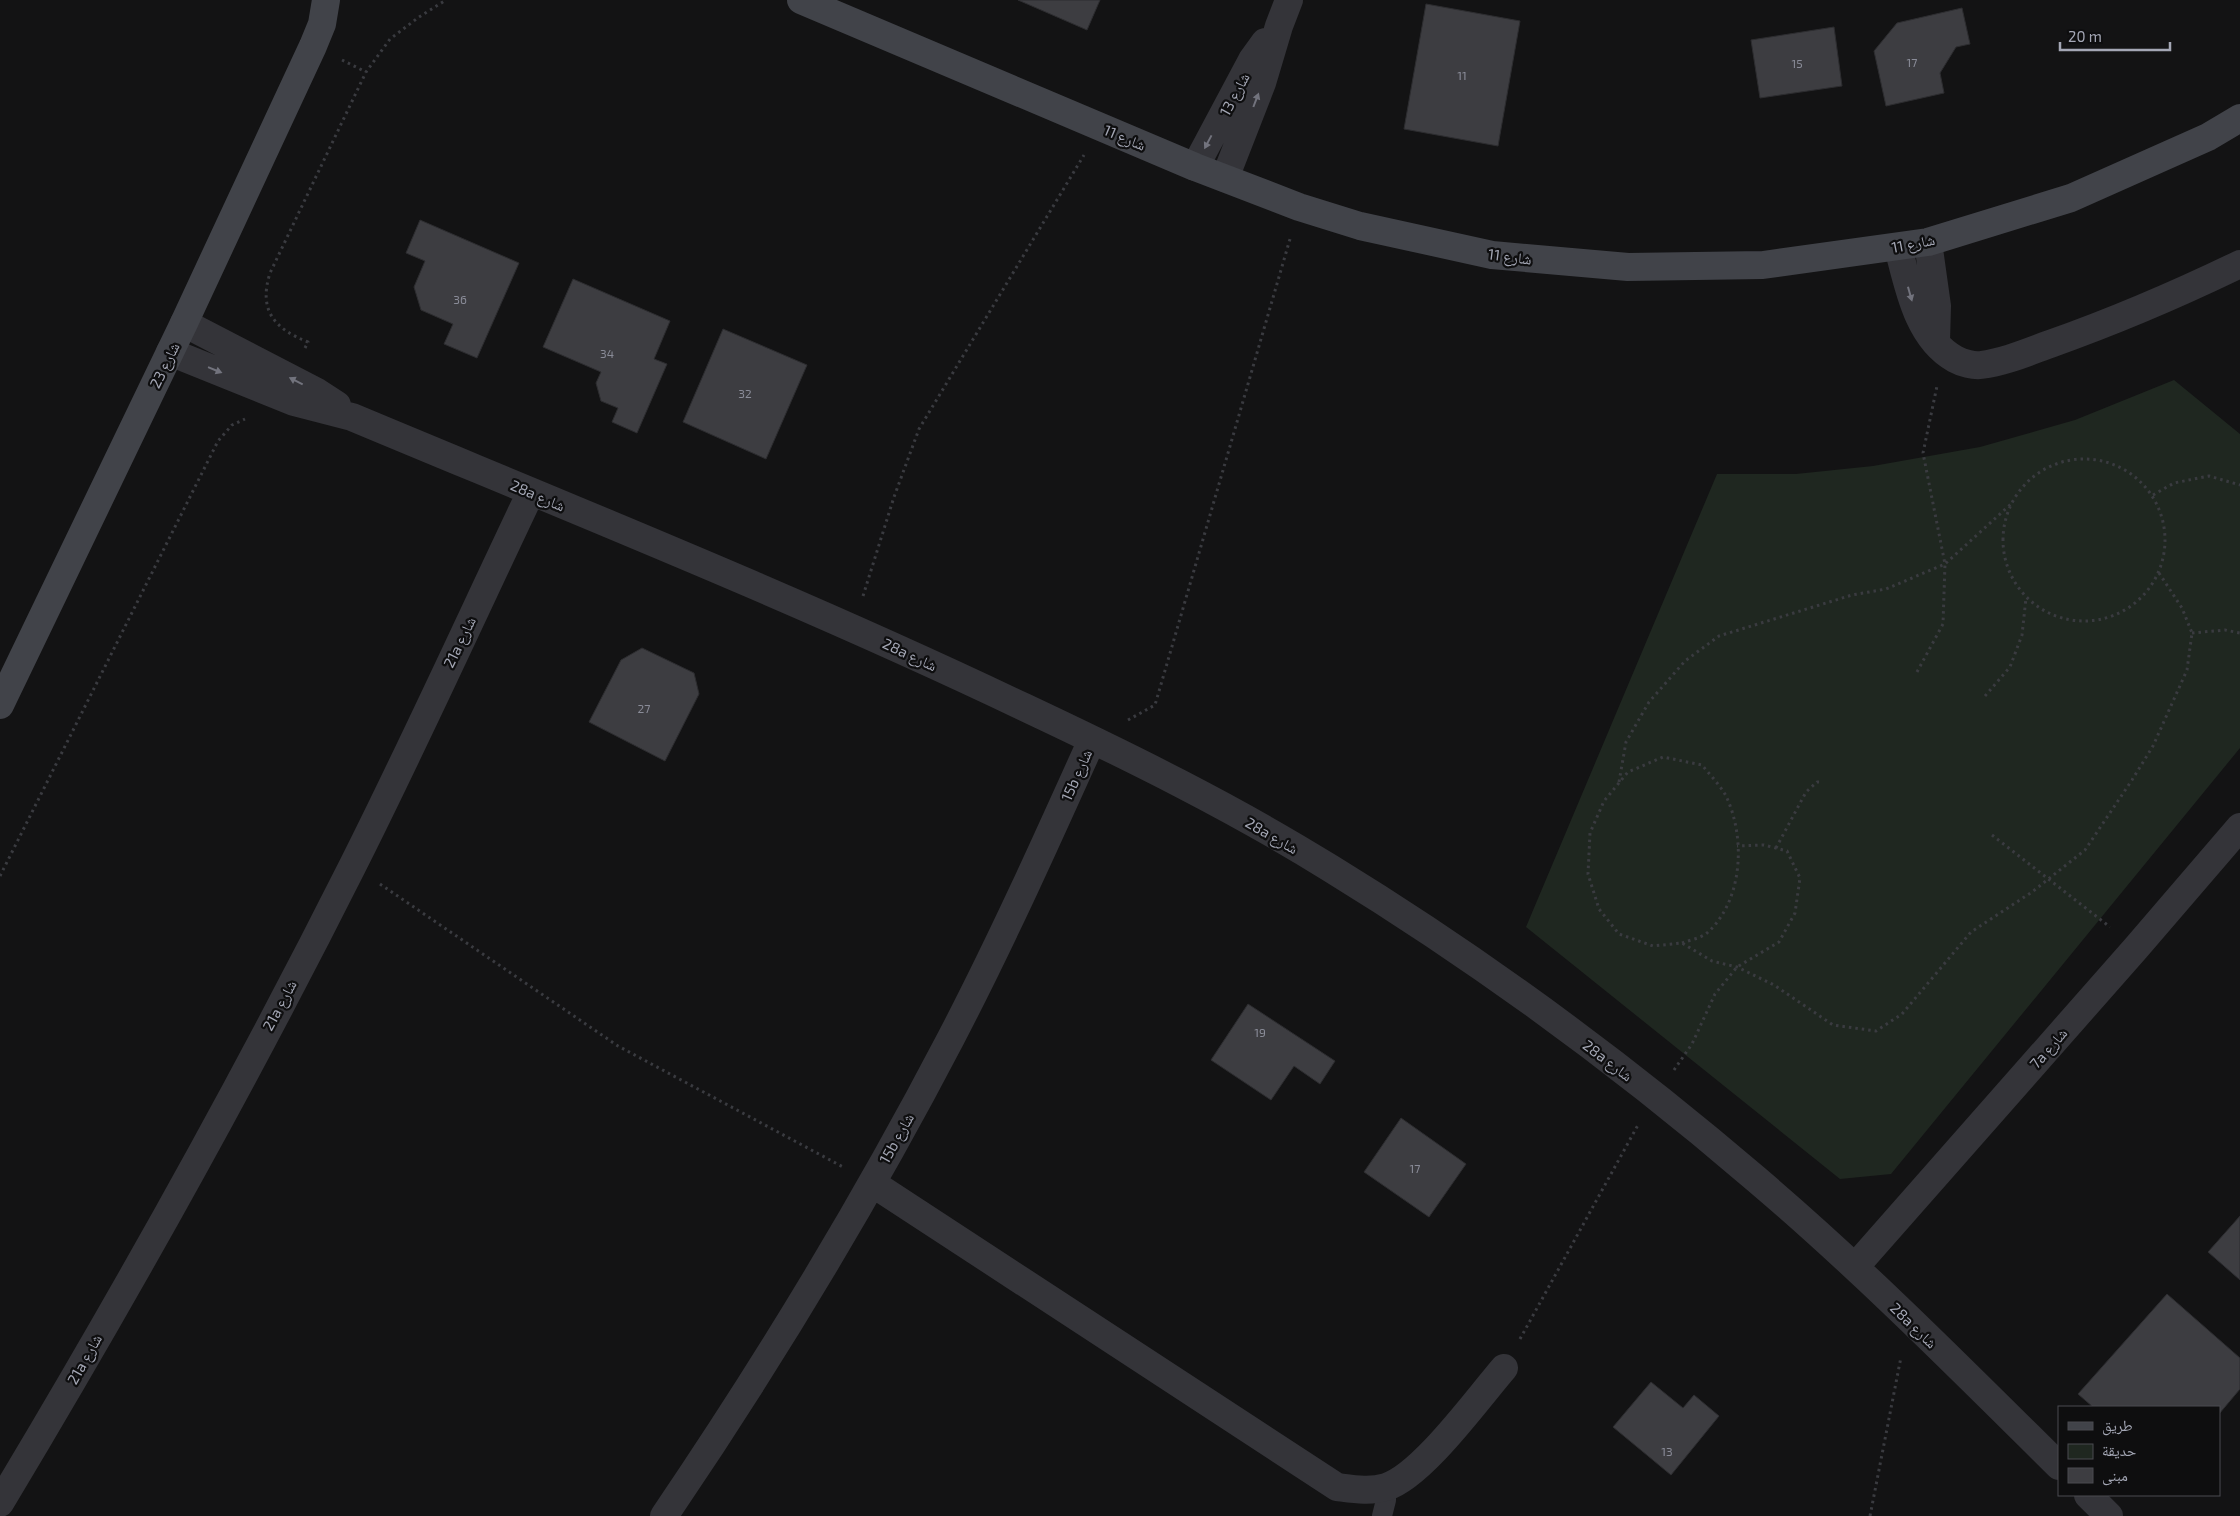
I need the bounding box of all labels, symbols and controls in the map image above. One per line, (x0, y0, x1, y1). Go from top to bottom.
scale bar (2060, 20, 2170, 52)
text: 20 m (2068, 27, 2102, 45)
house number: 17 (1907, 55, 1917, 69)
house number: 15 (1791, 56, 1803, 70)
house number: 11 (1457, 68, 1467, 82)
street label: شارع 13 (1215, 69, 1255, 120)
one-way arrow (1252, 93, 1260, 107)
street label: شارع 11 (1101, 120, 1149, 156)
one-way arrow (1204, 135, 1212, 149)
street label: شارع 11 (1890, 230, 1937, 258)
street label: شارع 11 (1487, 244, 1533, 270)
one-way arrow (1907, 287, 1915, 302)
house number: 36 (453, 292, 467, 306)
street label: شارع 23 (145, 339, 185, 392)
house number: 34 (600, 346, 614, 360)
one-way arrow (208, 367, 223, 375)
one-way arrow (289, 377, 303, 385)
house number: 32 (738, 386, 752, 400)
street label: 28a شارع (507, 475, 568, 516)
street label: 21a شارع (439, 613, 481, 671)
street label: 28a شارع (879, 634, 940, 676)
house number: 27 (638, 701, 650, 715)
street label: 15b شارع (1057, 746, 1097, 804)
street label: 28a شارع (1242, 813, 1302, 859)
street label: 21a شارع (258, 977, 302, 1034)
street label: 7a شارع (2026, 1024, 2072, 1073)
house number: 19 (1254, 1025, 1266, 1039)
street label: 28a شارع (1578, 1035, 1637, 1086)
street label: 15b شارع (875, 1110, 919, 1167)
house number: 17 (1410, 1161, 1420, 1175)
street label: 28a شارع (1886, 1299, 1941, 1353)
street label: 21a شارع (63, 1331, 107, 1388)
legend (2058, 1406, 2220, 1496)
text: طريق (2102, 1416, 2133, 1436)
text: حديقة (2102, 1441, 2137, 1459)
house number: 13 (1661, 1444, 1673, 1458)
text: مبنى (2102, 1466, 2128, 1486)

